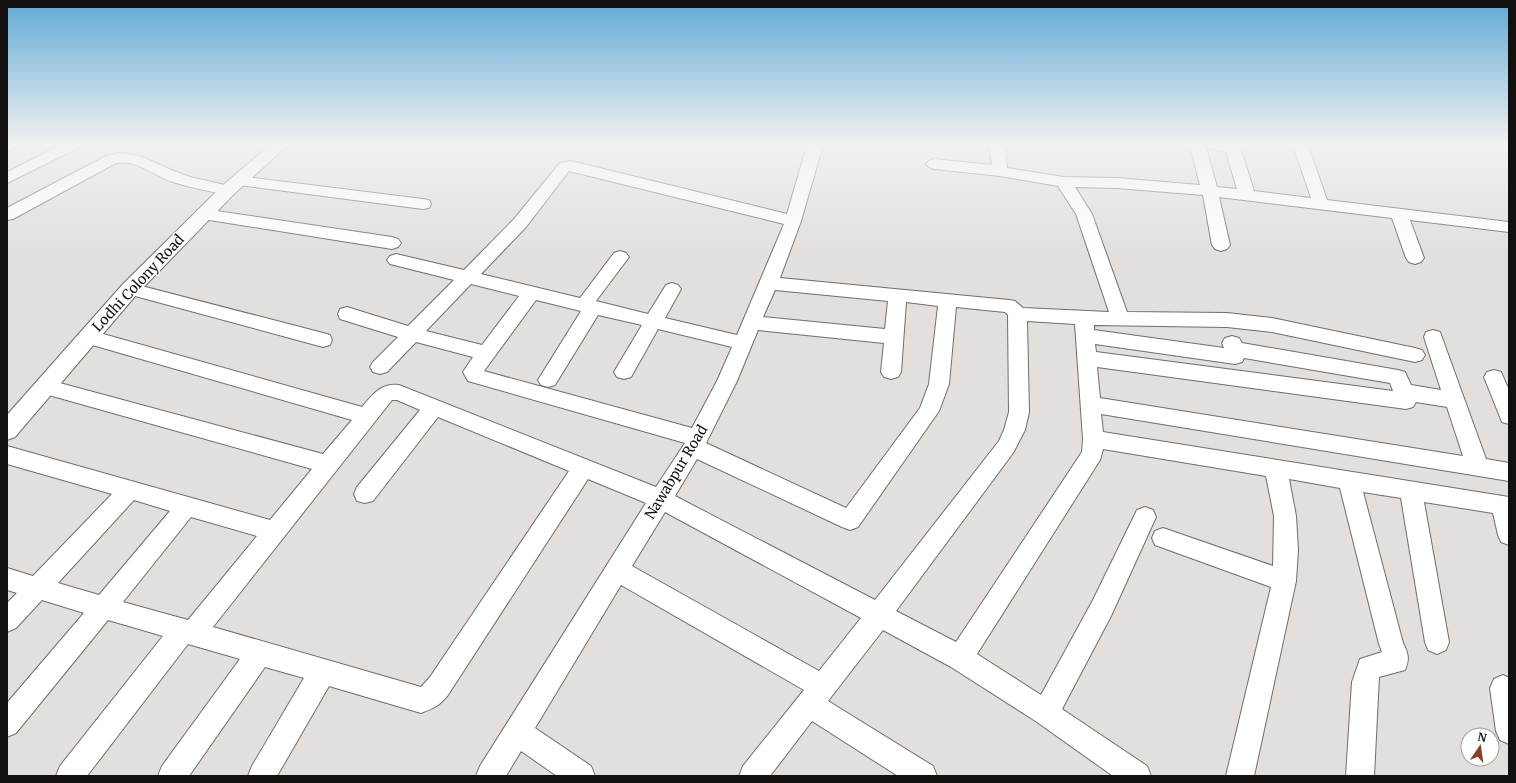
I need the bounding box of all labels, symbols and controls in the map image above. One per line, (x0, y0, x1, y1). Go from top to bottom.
street label: Lodhi Colony Road (88, 230, 188, 335)
street label: Nawabpur Road (641, 421, 711, 522)
north arrow (1460, 727, 1500, 767)
text: N (1476, 729, 1488, 745)

